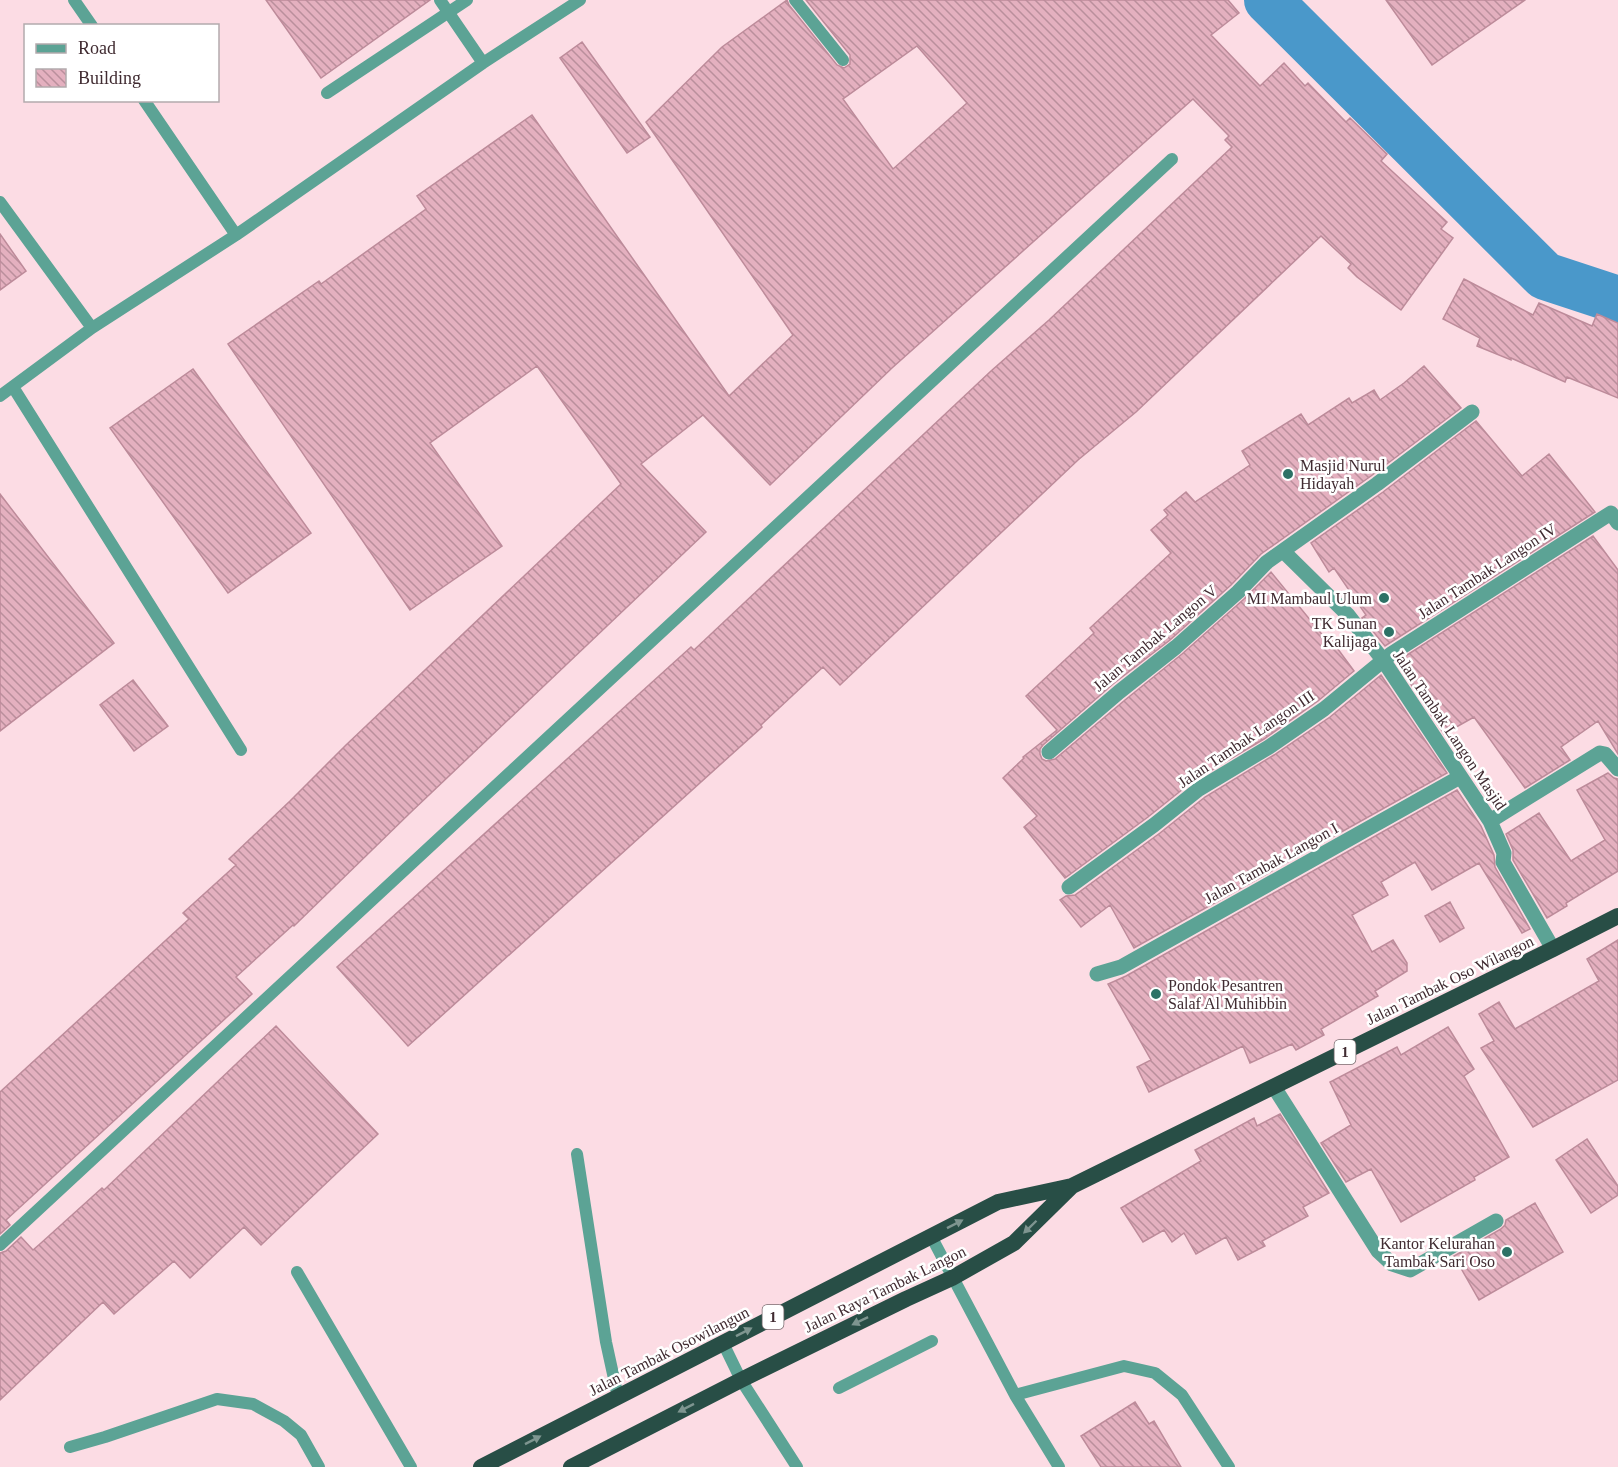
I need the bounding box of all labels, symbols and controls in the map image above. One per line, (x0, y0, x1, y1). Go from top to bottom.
legend (24, 24, 219, 102)
text: Road (78, 38, 116, 58)
text: Building (78, 68, 141, 88)
place label: Masjid Nurul Hidayah (1300, 457, 1386, 493)
marker: Masjid Nurul Hidayah (1281, 467, 1295, 481)
street label: Jalan Tambak Langon IV (1415, 520, 1560, 623)
street label: Jalan Tambak Langon V (1090, 581, 1221, 695)
place label: MI Mambaul Ulum (1247, 590, 1373, 607)
marker: MI Mambaul Ulum (1377, 591, 1391, 605)
place label: TK Sunan Kalijaga (1312, 615, 1377, 651)
marker: TK Sunan Kalijaga (1382, 625, 1396, 639)
street label: Jalan Tambak Langon Masjid (1389, 647, 1510, 814)
street label: Jalan Tambak Langon III (1175, 687, 1318, 792)
street label: Jalan Tambak Langon I (1201, 819, 1341, 908)
street label: Jalan Tambak Oso Wilangon (1364, 932, 1537, 1029)
place label: Pondok Pesantren Salaf Al Muhibbin (1168, 977, 1287, 1012)
marker: Pondok Pesantren Salaf Al Muhibbin (1149, 987, 1163, 1001)
road number: 1 (1334, 1040, 1356, 1064)
one-way arrow (947, 1219, 964, 1229)
one-way arrow (1023, 1220, 1038, 1234)
place label: Kantor Kelurahan Tambak Sari Oso (1380, 1235, 1495, 1270)
street label: Jalan Raya Tambak Langon (801, 1242, 969, 1336)
marker: Kantor Kelurahan Tambak Sari Oso (1500, 1245, 1514, 1259)
street label: Jalan Tambak Osowilangun (586, 1303, 752, 1400)
road number: 1 (762, 1305, 784, 1329)
one-way arrow (852, 1316, 869, 1326)
one-way arrow (736, 1327, 753, 1337)
one-way arrow (677, 1403, 694, 1413)
one-way arrow (525, 1436, 542, 1445)

